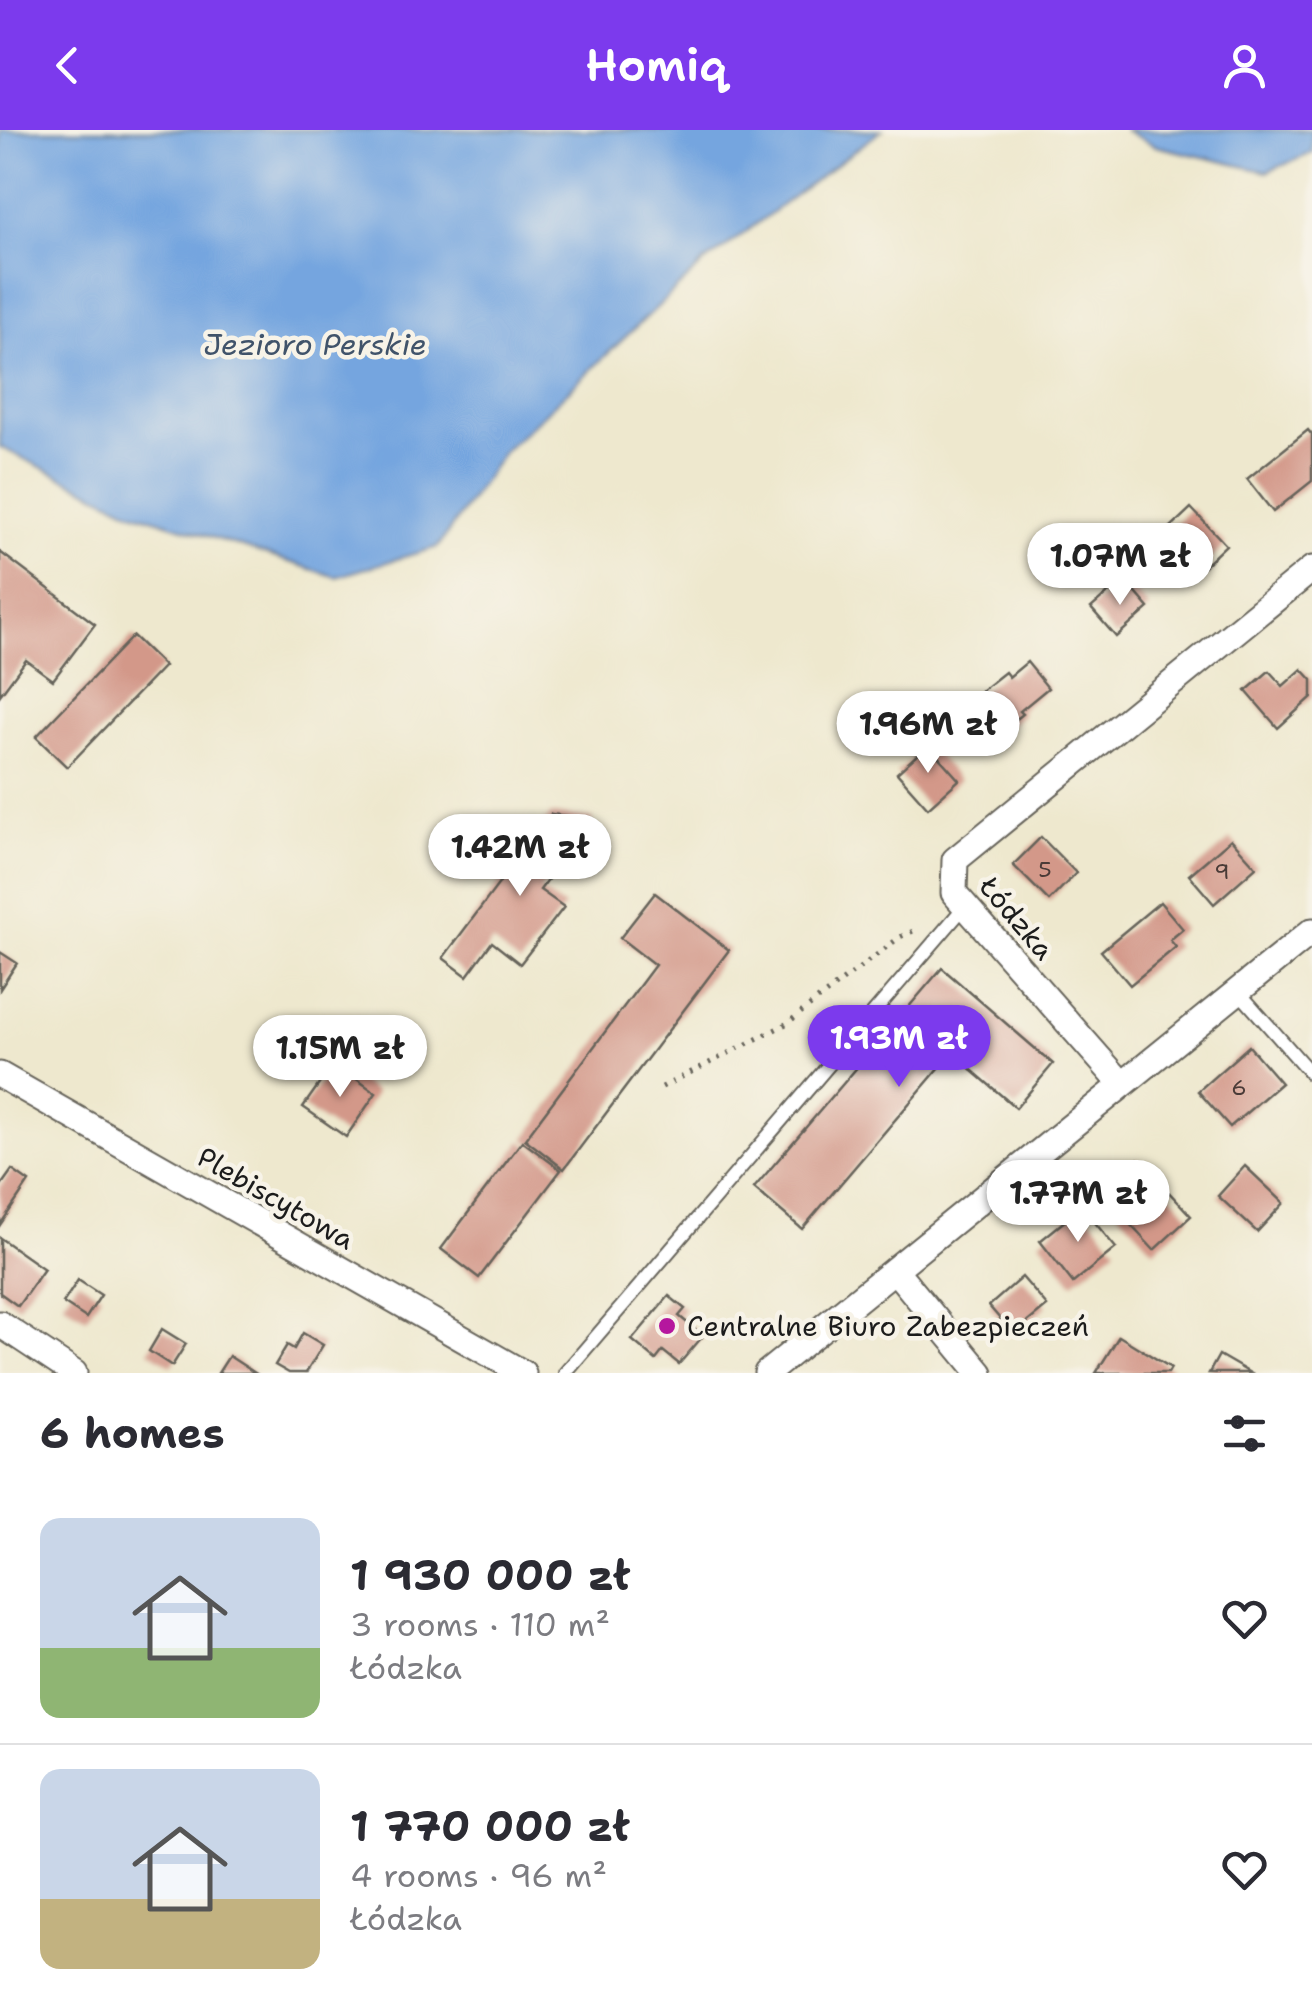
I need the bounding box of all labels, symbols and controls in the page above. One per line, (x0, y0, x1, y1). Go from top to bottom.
text: Homiq (585, 35, 727, 95)
icon: back (40, 38, 95, 93)
icon: person (1217, 38, 1272, 93)
water label: Jezioro Perskie (203, 324, 427, 365)
pin: 1.07M zł (1017, 523, 1223, 608)
text: 1.07M zł (1049, 534, 1191, 577)
pin: 1.96M zł (825, 691, 1031, 776)
text: 1.96M zł (859, 702, 997, 745)
pin: 1.42M zł (417, 814, 623, 899)
text: 1.42M zł (450, 825, 590, 868)
house number: 5 (1038, 855, 1052, 884)
house number: 9 (1214, 857, 1230, 886)
street label: Łódzka (970, 868, 1063, 968)
pin: 1.93M zł (796, 1005, 1002, 1090)
pin: 1.15M zł (237, 1015, 443, 1100)
text: 1.93M zł (830, 1016, 968, 1059)
text: 1.15M zł (275, 1026, 405, 1069)
house number: 6 (1231, 1073, 1247, 1102)
street label: Plebiscytowa (190, 1138, 362, 1258)
pin: 1.77M zł (975, 1160, 1181, 1245)
text: 1.77M zł (1009, 1171, 1147, 1214)
place label: Centralne Biuro Zabezpieczeń (687, 1307, 1089, 1345)
marker: Centralne Biuro Zabezpieczeń (656, 1315, 678, 1337)
text: 6 homes (40, 1405, 225, 1461)
icon: filters (1217, 1406, 1272, 1461)
text: 1 930 000 zł (350, 1547, 630, 1603)
icon: home (120, 1558, 240, 1678)
icon: heart (1217, 1591, 1272, 1646)
text: 3 rooms · 110 m² (350, 1603, 610, 1646)
text: Łódzka (350, 1646, 462, 1689)
text: 1 770 000 zł (350, 1798, 630, 1854)
icon: home (120, 1809, 240, 1929)
icon: heart (1217, 1842, 1272, 1897)
text: 4 rooms · 96 m² (350, 1854, 607, 1897)
text: Łódzka (350, 1897, 462, 1940)

